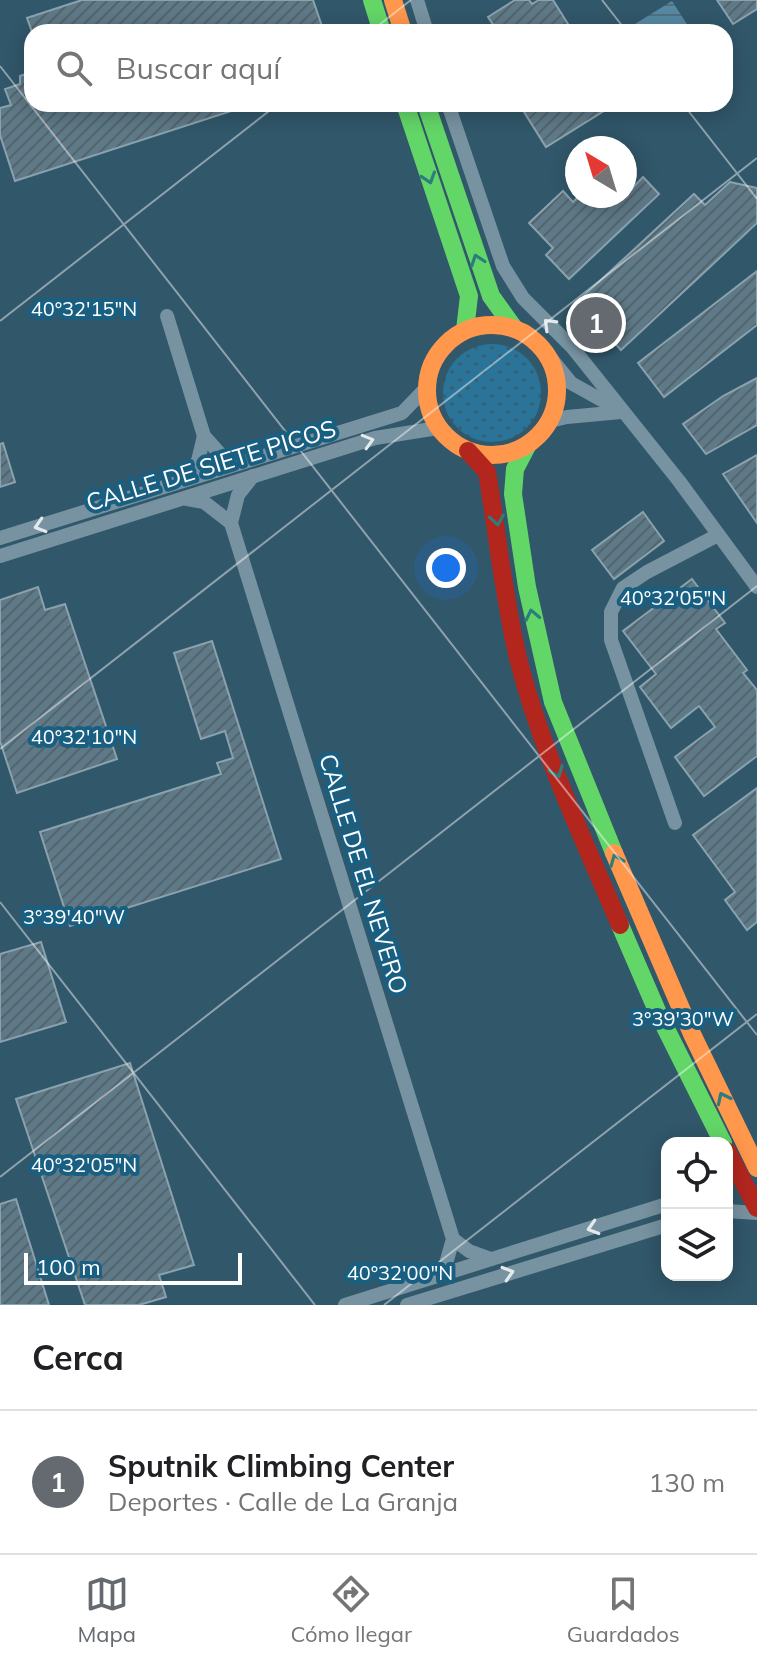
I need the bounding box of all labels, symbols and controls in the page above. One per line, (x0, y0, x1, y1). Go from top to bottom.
search box (24, 24, 733, 112)
icon: search (52, 46, 96, 90)
text: Buscar aquí (116, 49, 281, 87)
north arrow (565, 136, 637, 208)
one-way arrow (420, 170, 436, 184)
one-way arrow (471, 253, 487, 267)
pin: 1 (570, 293, 622, 353)
text: 40°32'15"N (31, 296, 137, 321)
one-way arrow (544, 319, 558, 334)
street label: CALLE DE SIETE PICOS (82, 413, 339, 517)
one-way arrow (361, 434, 375, 450)
one-way arrow (487, 513, 504, 527)
one-way arrow (33, 517, 47, 533)
your location (426, 548, 466, 588)
text: 40°32'05"N (620, 585, 726, 610)
one-way arrow (525, 608, 542, 622)
text: 40°32'10"N (31, 724, 137, 749)
street label: CALLE DE EL NEVERO (313, 750, 415, 997)
one-way arrow (547, 764, 564, 778)
one-way arrow (610, 854, 626, 868)
text: 3°39'40"W (23, 904, 125, 929)
text: 3°39'30"W (632, 1006, 734, 1031)
one-way arrow (717, 1091, 733, 1106)
map controls (661, 1137, 733, 1281)
button: locate (661, 1137, 733, 1209)
text: 40°32'05"N (31, 1152, 137, 1177)
button: layers (661, 1209, 733, 1281)
one-way arrow (586, 1218, 600, 1234)
scale bar (24, 1249, 242, 1285)
text: 100 m (36, 1253, 101, 1281)
text: 40°32'00"N (347, 1260, 453, 1285)
one-way arrow (500, 1266, 514, 1282)
text: Cerca (32, 1336, 124, 1379)
text: Sputnik Climbing Center (108, 1447, 454, 1485)
text: 1 (50, 1466, 66, 1499)
text: 130 m (649, 1466, 725, 1499)
text: Deportes · Calle de La Granja (108, 1485, 458, 1518)
tab: Mapa (77, 1572, 136, 1648)
tab: Cómo llegar (291, 1572, 412, 1648)
tab: Guardados (567, 1572, 680, 1648)

